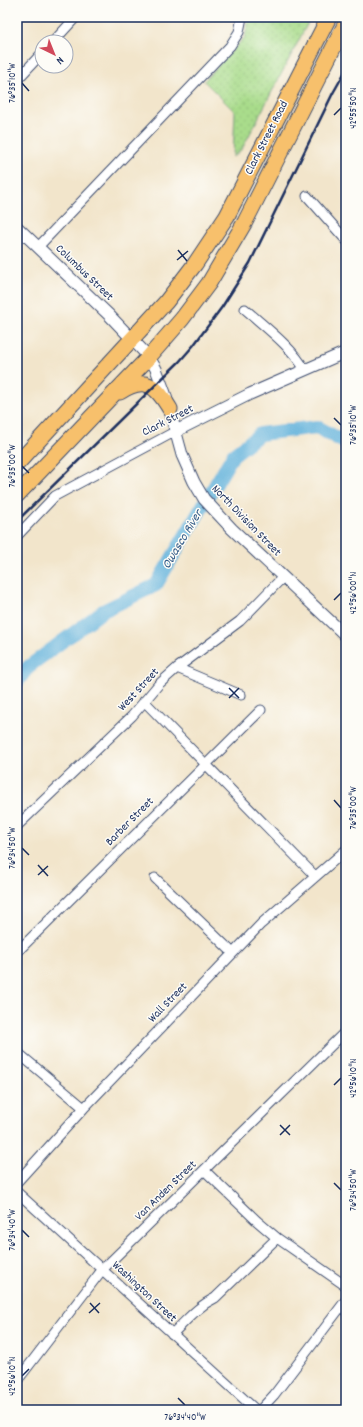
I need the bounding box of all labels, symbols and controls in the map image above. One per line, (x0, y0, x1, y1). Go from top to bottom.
north arrow (34, 34, 74, 74)
text: N (52, 52, 67, 68)
text: 76°35'10"W (6, 63, 20, 103)
text: 42°55'50"N (347, 87, 361, 129)
street label: Clark Street Road (241, 98, 293, 178)
street label: Columbus Street (51, 241, 117, 306)
street label: Clark Street (139, 401, 197, 441)
text: 76°35'10"W (347, 405, 361, 445)
text: 76°35'00"W (6, 444, 20, 488)
street label: North Division Street (207, 481, 285, 561)
water label: Owasco River (158, 505, 209, 573)
text: 42°56'00"N (347, 572, 361, 614)
street label: West Street (115, 664, 164, 715)
text: 76°35'00"W (347, 786, 361, 830)
street label: Barber Street (102, 793, 159, 850)
text: 76°34'50"W (6, 827, 20, 869)
street label: Wall Street (144, 979, 192, 1027)
text: 42°56'10"N (347, 1058, 361, 1098)
street label: Van Anden Street (131, 1157, 201, 1225)
text: 76°34'50"W (347, 1169, 361, 1211)
text: 76°34'40"W (6, 1209, 20, 1251)
street label: Washington Street (108, 1257, 181, 1327)
text: 42°56'10"N (6, 1356, 20, 1396)
text: 76°34'40"W (164, 1411, 206, 1425)

